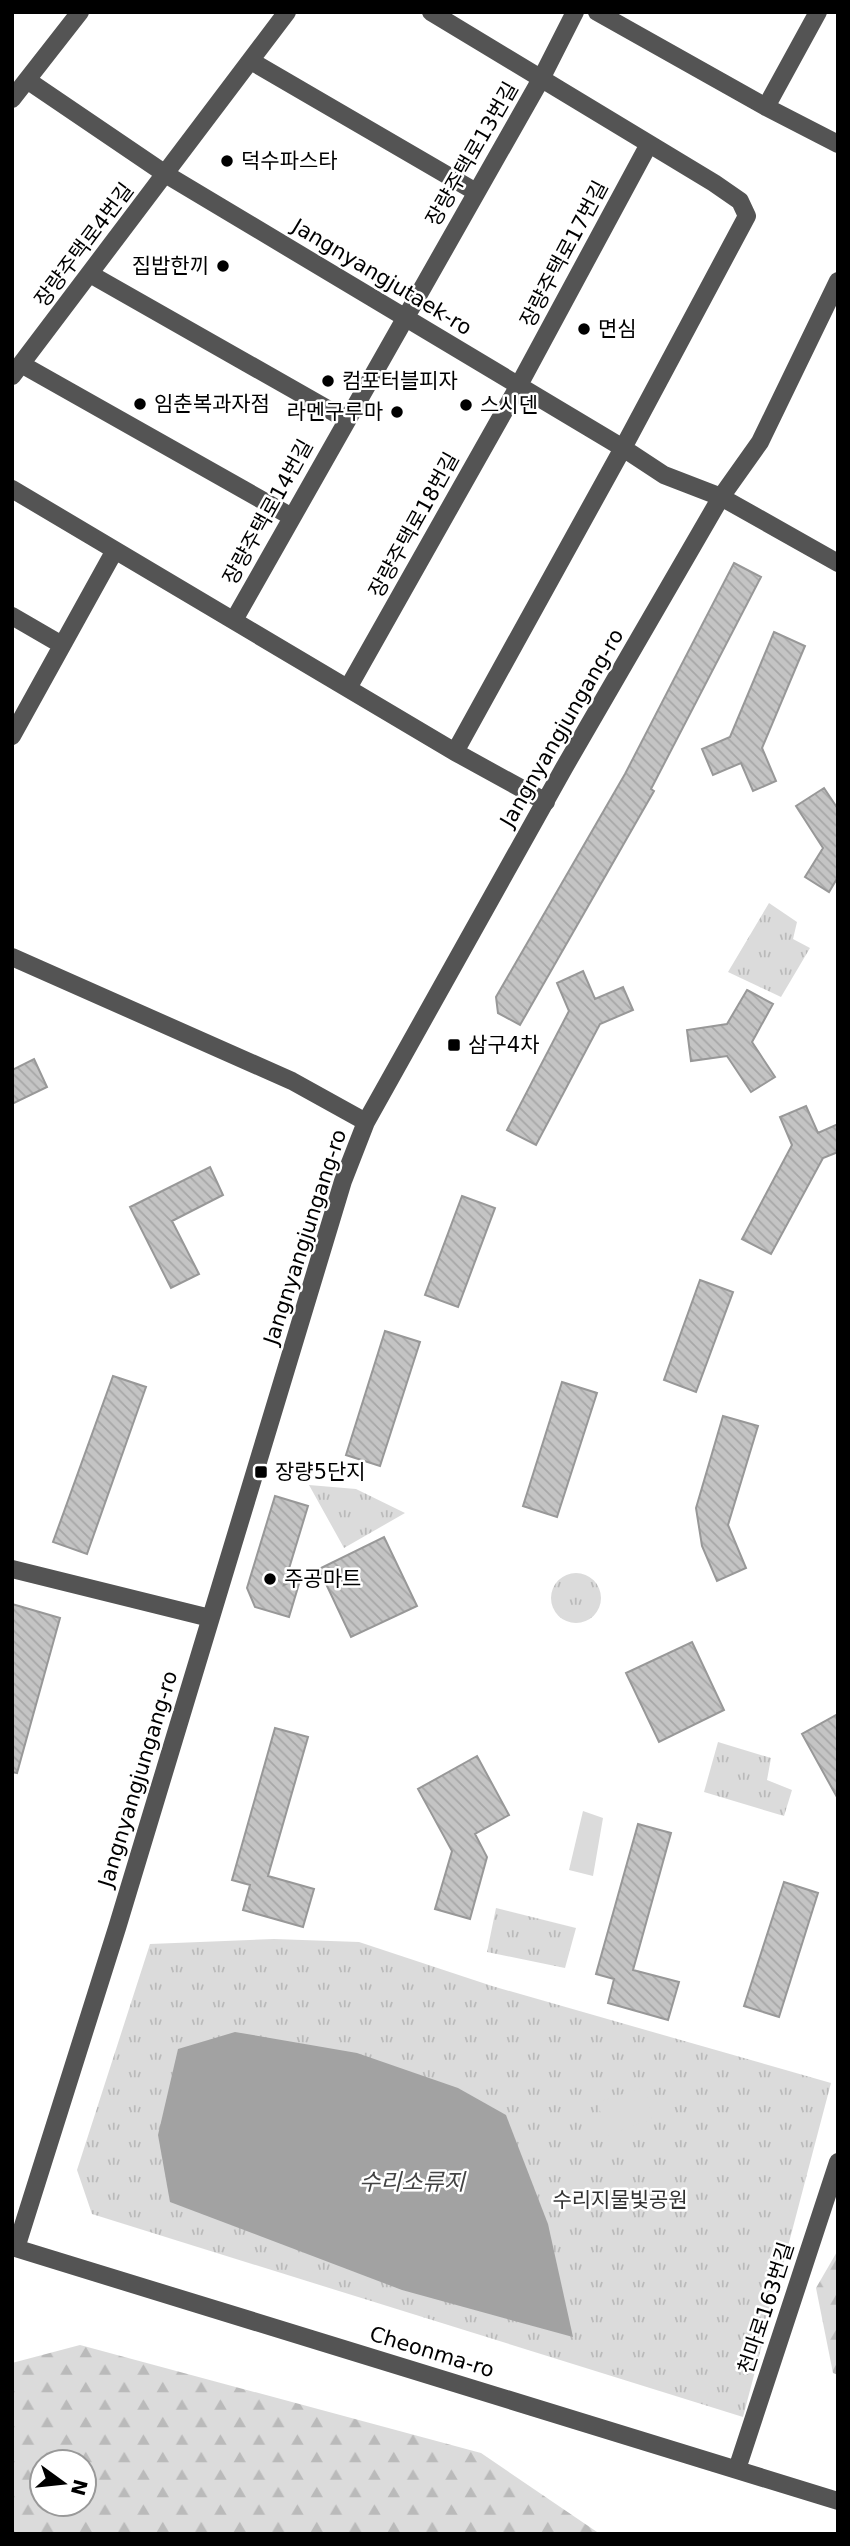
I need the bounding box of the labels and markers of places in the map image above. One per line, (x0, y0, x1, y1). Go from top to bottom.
place label: 덕수파스타 (241, 149, 338, 173)
marker: 덕수파스타 (219, 153, 235, 169)
place label: 집밥한끼 (132, 254, 209, 278)
marker: 집밥한끼 (215, 258, 231, 274)
place label: 면심 (598, 317, 637, 341)
marker: 면심 (576, 321, 592, 337)
place label: 컴포터블피자 (342, 369, 458, 393)
marker: 컴포터블피자 (320, 373, 336, 389)
place label: 임춘복과자점 (154, 392, 270, 416)
place label: 스시덴 (480, 393, 538, 417)
marker: 임춘복과자점 (132, 396, 148, 412)
marker: 스시덴 (458, 397, 474, 413)
place label: 라멘구루마 (286, 400, 383, 424)
marker: 라멘구루마 (389, 404, 405, 420)
place label: 삼구4차 (468, 1033, 539, 1057)
marker: 삼구4차 (446, 1037, 462, 1053)
place label: 장량5단지 (275, 1460, 366, 1484)
marker: 장량5단지 (253, 1464, 269, 1480)
place label: 주공마트 (284, 1567, 361, 1591)
marker: 주공마트 (262, 1571, 278, 1587)

